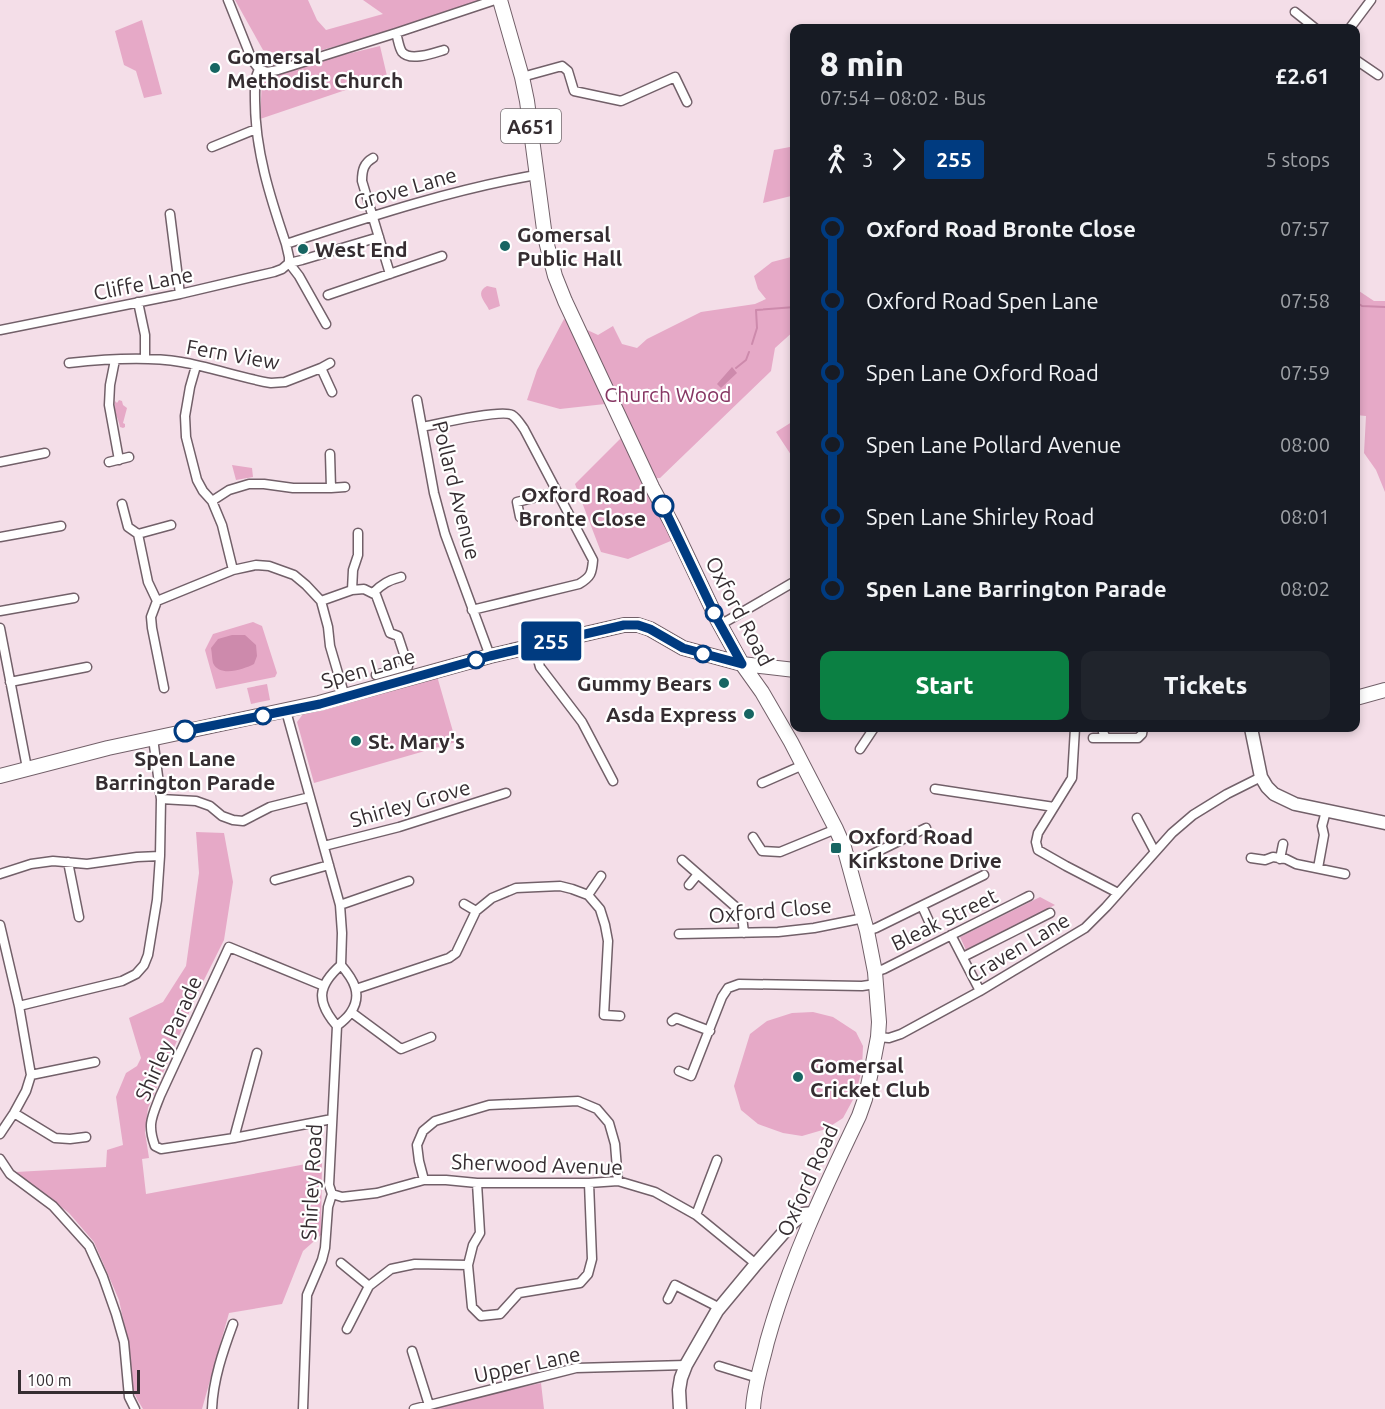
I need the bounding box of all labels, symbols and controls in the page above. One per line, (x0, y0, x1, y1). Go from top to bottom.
place label: Gomersal Methodist Church (227, 44, 403, 92)
text: 8 min (820, 45, 904, 82)
marker: Gomersal Methodist Church (208, 61, 222, 75)
text: £2.61 (1275, 63, 1330, 88)
text: 07:54 – 08:02 · Bus (820, 86, 986, 109)
road number: A651 (501, 109, 561, 143)
icon: walk (820, 143, 853, 176)
icon: forward (882, 143, 915, 176)
text: 255 (936, 147, 972, 171)
text: 3 (862, 148, 873, 171)
text: 5 stops (1266, 148, 1330, 171)
street label: Grove Lane (351, 162, 459, 214)
text: Oxford Road Bronte Close (866, 216, 1136, 241)
text: 07:57 (1280, 217, 1330, 240)
place label: Gomersal Public Hall (517, 222, 622, 270)
place label: West End (315, 237, 408, 261)
marker: Gomersal Public Hall (498, 239, 512, 253)
marker: West End (296, 242, 310, 256)
street label: Cliffe Lane (91, 262, 195, 304)
text: Oxford Road Spen Lane (866, 288, 1099, 313)
text: 07:58 (1280, 289, 1330, 312)
street label: Fern View (184, 334, 282, 374)
text: Spen Lane Oxford Road (866, 360, 1099, 385)
text: 07:59 (1280, 361, 1330, 384)
park label: Church Wood (604, 382, 732, 406)
street label: Pollard Avenue (428, 418, 486, 562)
text: Spen Lane Pollard Avenue (866, 432, 1121, 457)
text: 08:00 (1280, 433, 1330, 456)
place label: Oxford Road Bronte Close (518, 482, 646, 530)
marker: Oxford Road Bronte Close (652, 495, 674, 517)
text: Spen Lane Shirley Road (866, 504, 1094, 529)
text: 08:01 (1280, 505, 1330, 528)
street label: Oxford Road (701, 552, 779, 670)
text: Spen Lane Barrington Parade (866, 576, 1167, 601)
text: 08:02 (1280, 577, 1330, 600)
unlabelled marker (705, 604, 723, 622)
line badge: 255 (516, 622, 586, 660)
text: 255 (533, 629, 569, 653)
street label: Spen Lane (318, 643, 418, 693)
unlabelled marker (694, 645, 712, 663)
unlabelled marker (467, 651, 485, 669)
button: Start (820, 651, 1069, 720)
button: Tickets (1081, 651, 1330, 720)
place label: Gummy Bears (577, 671, 712, 695)
marker: Gummy Bears (717, 676, 731, 690)
place label: Asda Express (606, 702, 737, 726)
unlabelled marker (254, 707, 272, 725)
marker: Asda Express (742, 707, 756, 721)
marker: Spen Lane Barrington Parade (174, 720, 196, 742)
place label: St. Mary's (368, 729, 465, 753)
marker: St. Mary's (349, 734, 363, 748)
place label: Spen Lane Barrington Parade (95, 746, 275, 794)
street label: Shirley Grove (347, 774, 473, 832)
place label: Oxford Road Kirkstone Drive (848, 824, 1002, 872)
marker: Oxford Road Kirkstone Drive (829, 841, 843, 855)
street label: Bleak Street (887, 883, 1001, 955)
street label: Oxford Close (707, 893, 833, 927)
street label: Craven Lane (962, 907, 1074, 987)
street label: Shirley Parade (130, 972, 206, 1104)
place label: Gomersal Cricket Club (810, 1053, 930, 1101)
marker: Gomersal Cricket Club (791, 1070, 805, 1084)
street label: Oxford Road (772, 1120, 842, 1240)
street label: Shirley Road (296, 1123, 326, 1241)
street label: Sherwood Avenue (451, 1149, 623, 1179)
street label: Upper Lane (472, 1341, 582, 1387)
scale bar (18, 1367, 140, 1394)
text: 100 m (27, 1371, 72, 1389)

